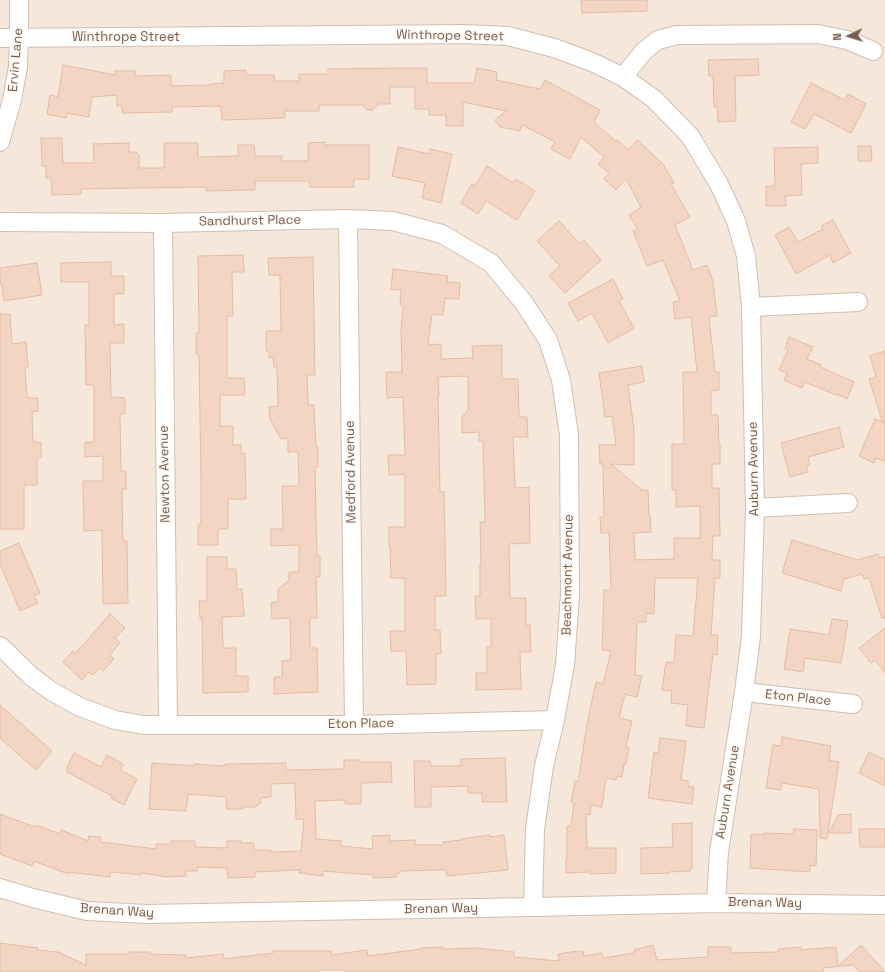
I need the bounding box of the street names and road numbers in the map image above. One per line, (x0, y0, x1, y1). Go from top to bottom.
street label: Ervin Lane (5, 27, 27, 93)
street label: Winthrope Street (396, 27, 504, 45)
street label: Winthrope Street (72, 29, 180, 45)
street label: Sandhurst Place (199, 212, 301, 230)
street label: Medford Avenue (342, 420, 360, 524)
street label: Auburn Avenue (745, 422, 763, 516)
street label: Newton Avenue (156, 425, 174, 523)
street label: Beachmont Avenue (559, 514, 577, 636)
street label: Eton Place (764, 687, 832, 709)
street label: Eton Place (328, 716, 394, 732)
street label: Auburn Avenue (713, 744, 743, 840)
street label: Brenan Way (728, 895, 802, 911)
street label: Brenan Way (79, 901, 155, 921)
street label: Brenan Way (404, 901, 478, 917)

